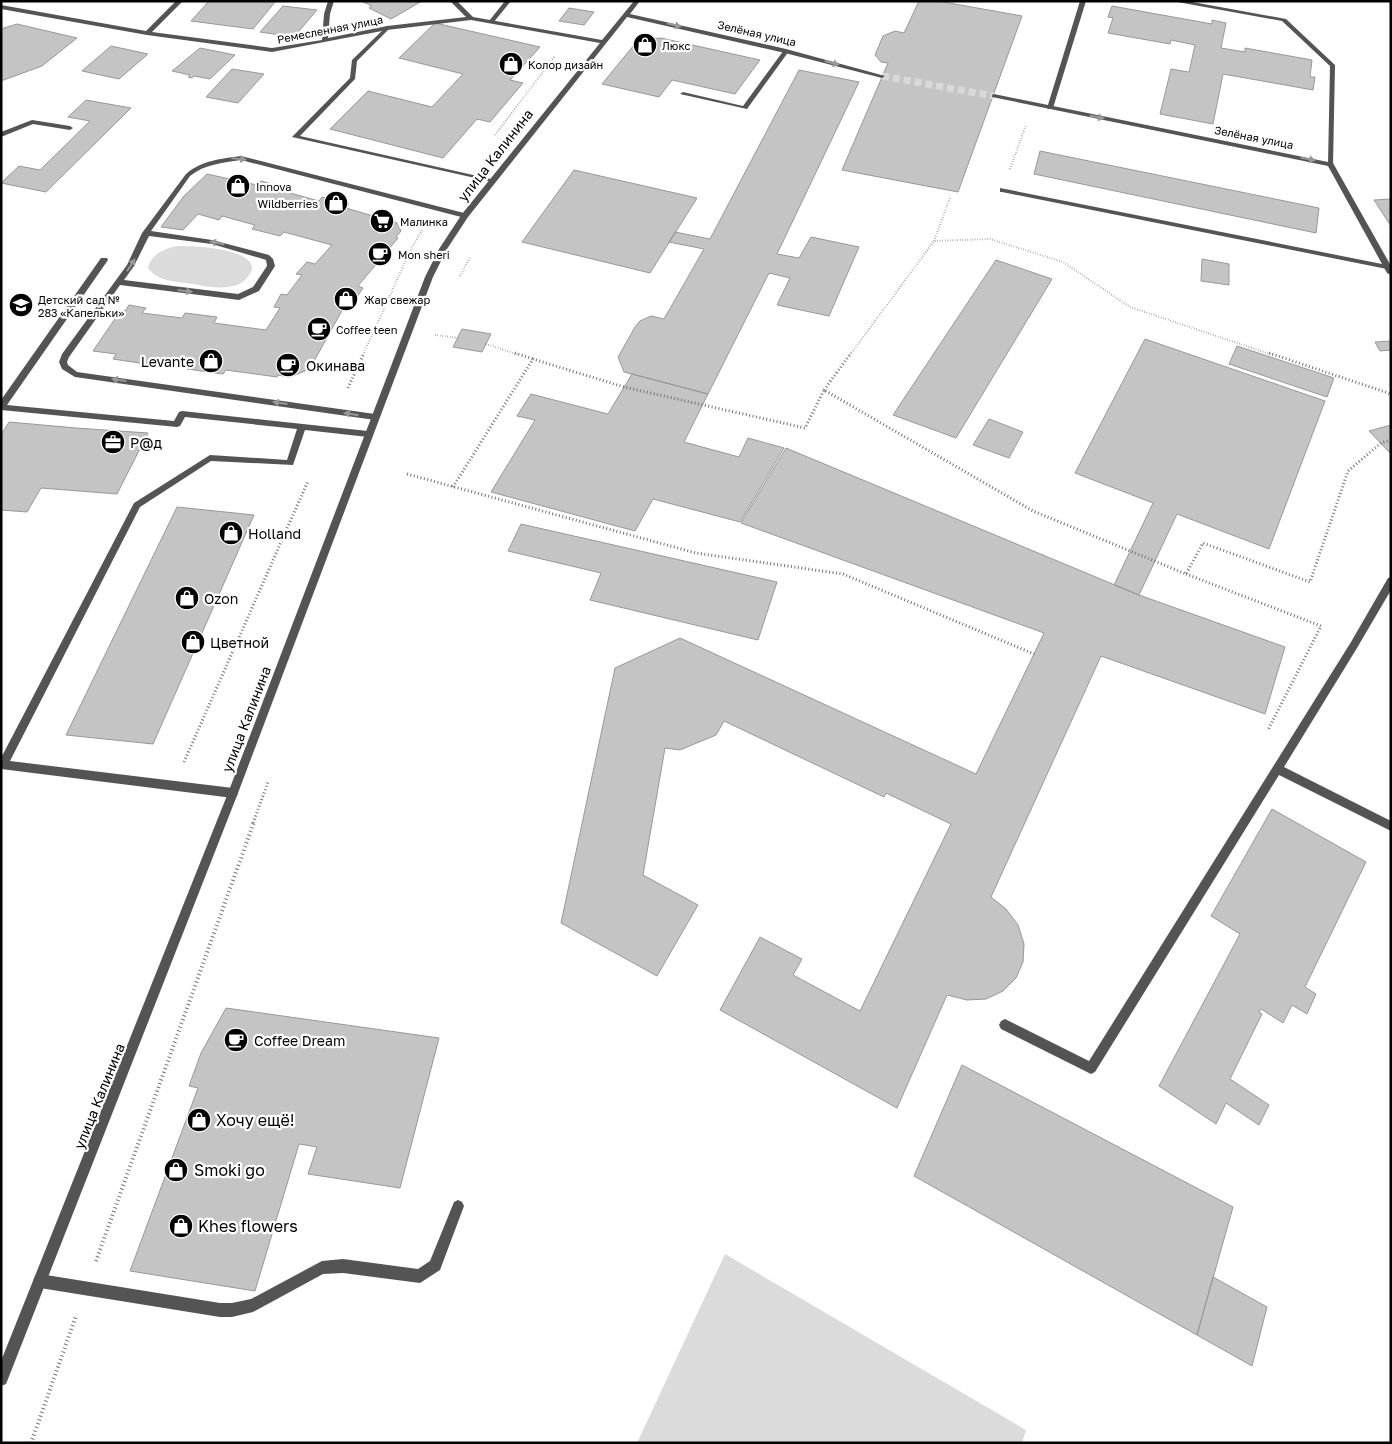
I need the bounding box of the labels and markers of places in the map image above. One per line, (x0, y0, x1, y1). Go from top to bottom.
shop icon: Люкс (632, 32, 658, 58)
place label: Люкс (662, 39, 691, 52)
shop icon: Колор дизайн (498, 51, 524, 77)
place label: Колор дизайн (528, 58, 603, 71)
shop icon: Innova (225, 173, 251, 199)
place label: Innova (256, 180, 291, 193)
shop icon: Wildberries (323, 190, 349, 216)
place label: Wildberries (257, 197, 318, 210)
supermarket icon: Малинка (369, 208, 395, 234)
place label: Малинка (400, 215, 448, 228)
cafe icon: Mon sheri (367, 241, 393, 267)
place label: Mon sheri (398, 248, 450, 261)
shop icon: Жар свежар (333, 286, 359, 312)
school or university icon: Детский сад № 283 «Капельки» (8, 292, 34, 318)
place label: Детский сад № 283 «Капельки» (38, 293, 124, 319)
place label: Жар свежар (364, 293, 430, 306)
cafe icon: Coffee teen (306, 316, 332, 342)
place label: Coffee teen (336, 323, 397, 336)
shop icon: Levante (198, 348, 224, 374)
cafe icon: Окинава (275, 352, 301, 378)
place label: Levante (141, 353, 194, 370)
place label: Окинава (306, 357, 365, 374)
office icon: Р@д (100, 429, 126, 455)
place label: Р@д (130, 434, 162, 451)
shop icon: Holland (218, 520, 244, 546)
place label: Holland (248, 525, 301, 542)
shop icon: Ozon (174, 585, 200, 611)
place label: Ozon (204, 590, 238, 607)
shop icon: Цветной (180, 629, 206, 655)
place label: Цветной (210, 634, 269, 651)
cafe icon: Coffee Dream (223, 1027, 249, 1053)
place label: Coffee Dream (254, 1032, 345, 1049)
shop icon: Хочу ещё! (186, 1107, 212, 1133)
place label: Хочу ещё! (216, 1110, 294, 1130)
shop icon: Smoki go (163, 1157, 189, 1183)
place label: Smoki go (194, 1160, 265, 1180)
shop icon: Khes flowers (168, 1213, 194, 1239)
place label: Khes flowers (198, 1216, 298, 1236)

